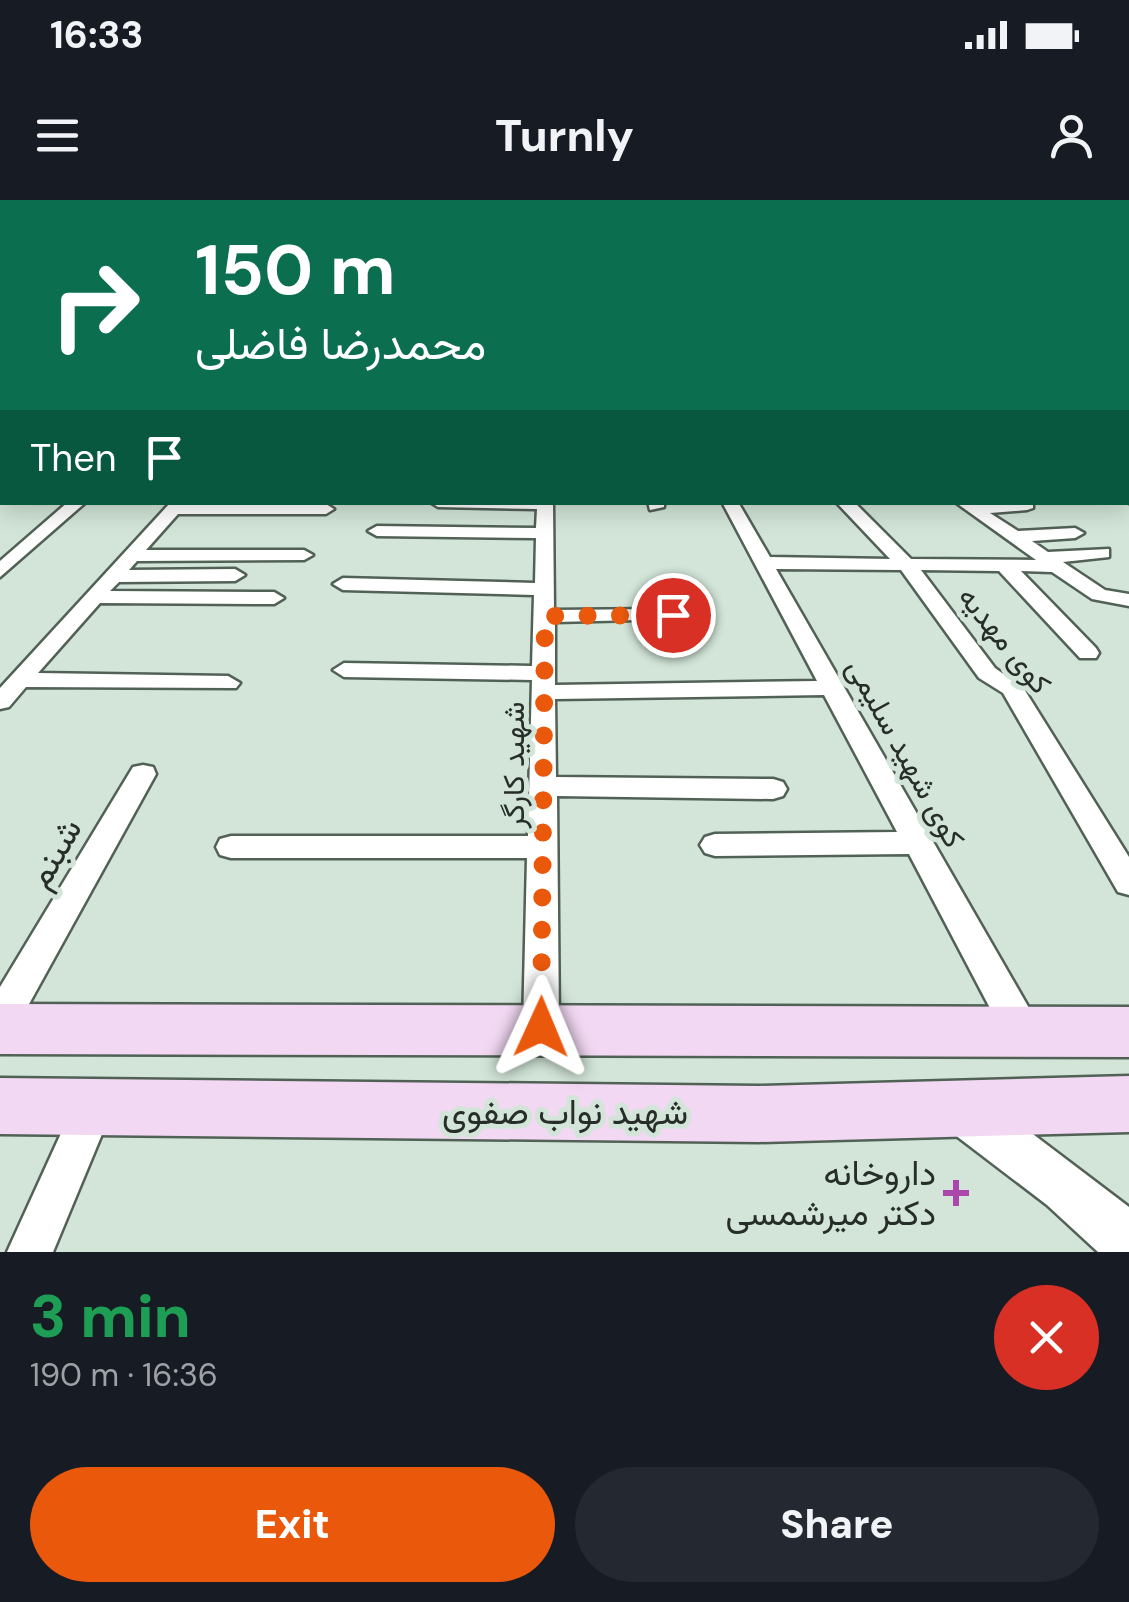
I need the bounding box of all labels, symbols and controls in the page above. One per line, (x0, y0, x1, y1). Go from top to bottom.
text: 16:33 (50, 10, 143, 60)
text: Turnly (495, 106, 634, 165)
icon: menu (30, 108, 85, 163)
icon: person (1044, 108, 1099, 163)
text: 150 m (195, 225, 396, 316)
icon: right (30, 240, 160, 370)
text: محمدرضا فاضلی (195, 314, 486, 373)
icon: arrive (137, 430, 192, 485)
text: Then (30, 433, 117, 483)
pin (631, 573, 716, 658)
street label: کوی مهدیه (950, 578, 1060, 702)
icon: arrive (646, 588, 701, 643)
street label: کوی شهید سلیمی (838, 652, 974, 854)
street label: شهید کارگر (494, 702, 533, 829)
street label: شبنم (16, 810, 92, 896)
position arrow (489, 975, 593, 1079)
street label: شهید نواب صفوی (442, 1089, 688, 1135)
place label: داروخانه دکتر میرشمسی (725, 1150, 936, 1236)
marker: داروخانه دکتر میرشمسی (945, 1182, 967, 1204)
text: 3 min (30, 1277, 191, 1356)
button: close (994, 1285, 1099, 1390)
text: 190 m · 16:36 (30, 1354, 218, 1396)
button: Exit (30, 1467, 555, 1582)
button: Share (575, 1467, 1099, 1582)

